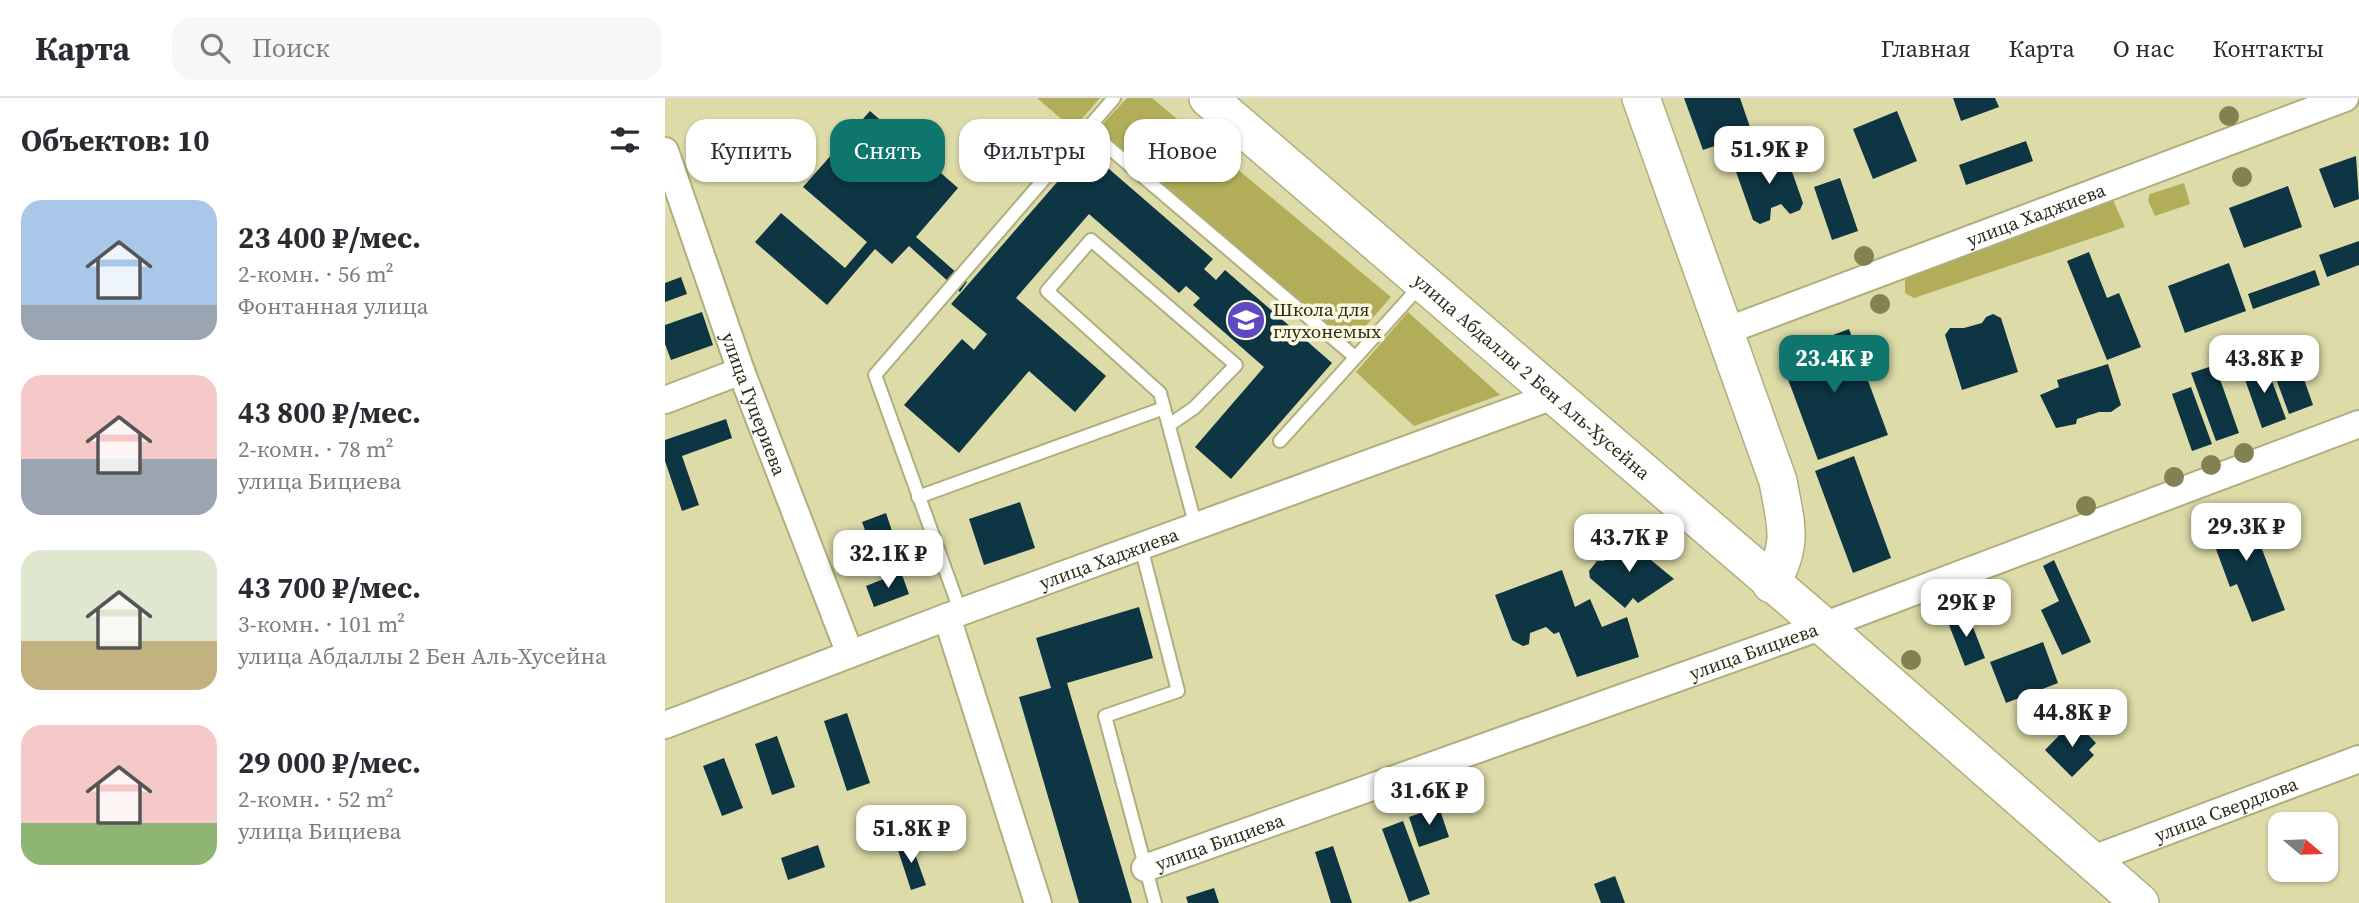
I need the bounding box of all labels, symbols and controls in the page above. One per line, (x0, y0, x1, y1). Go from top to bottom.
search box (172, 17, 662, 80)
text: Карта (35, 26, 130, 71)
icon: search (196, 29, 234, 67)
text: Поиск (252, 30, 330, 66)
text: Главная (1881, 32, 1970, 65)
text: Карта (2008, 32, 2075, 65)
text: О нас (2113, 32, 2174, 65)
text: Контакты (2212, 32, 2324, 65)
chip: Купить (686, 119, 816, 182)
chip: Снять (830, 119, 945, 182)
chip: Фильтры (959, 119, 1110, 182)
chip: Новое (1124, 119, 1241, 182)
text: Объектов: 10 (21, 120, 209, 161)
icon: filters (606, 121, 644, 159)
pin: 51.9K ₽ (1704, 126, 1834, 186)
text: 51.9K ₽ (1730, 133, 1808, 165)
street label: улица Хаджиева (1963, 176, 2109, 252)
text: 23 400 ₽/мес. (238, 217, 421, 258)
icon: home (77, 228, 161, 312)
text: 2-комн. · 56 m² (238, 258, 394, 290)
street label: улица Абдаллы 2 Бен Аль-Хусейна (1408, 267, 1656, 486)
text: Фонтанная улица (238, 290, 428, 322)
place label: Школа для глухонемых (1273, 296, 1381, 344)
school or university icon: Школа для глухонемых (1225, 299, 1267, 341)
street label: улица Гуцериева (716, 329, 793, 479)
pin: 23.4K ₽ (1769, 336, 1899, 395)
pin: 43.8K ₽ (2199, 336, 2329, 395)
text: 23.4K ₽ (1795, 342, 1873, 374)
text: 43.8K ₽ (2225, 342, 2303, 374)
text: 43 800 ₽/мес. (238, 392, 421, 433)
icon: home (77, 403, 161, 487)
text: 2-комн. · 78 m² (238, 433, 394, 465)
text: улица Бициева (238, 465, 401, 497)
pin: 29.3K ₽ (2181, 504, 2311, 563)
text: 29.3K ₽ (2207, 510, 2285, 542)
pin: 43.7K ₽ (1564, 514, 1694, 574)
street label: улица Хаджиева (1035, 521, 1182, 595)
text: 43.7K ₽ (1590, 521, 1668, 553)
pin: 32.1K ₽ (823, 531, 953, 590)
text: 32.1K ₽ (849, 537, 927, 569)
text: 43 700 ₽/мес. (238, 567, 421, 608)
icon: home (77, 578, 161, 662)
pin: 29K ₽ (1917, 580, 2015, 639)
text: 29K ₽ (1937, 586, 1995, 618)
text: 3-комн. · 101 m² (238, 608, 405, 640)
street label: улица Бициева (1685, 616, 1822, 686)
text: улица Абдаллы 2 Бен Аль-Хусейна (238, 640, 607, 672)
pin: 44.8K ₽ (2007, 690, 2137, 749)
text: 44.8K ₽ (2033, 696, 2111, 728)
text: 29 000 ₽/мес. (238, 742, 421, 783)
icon: home (77, 753, 161, 837)
pin: 31.6K ₽ (1364, 768, 1494, 827)
street label: улица Свердлова (2151, 770, 2302, 848)
text: 31.6K ₽ (1390, 774, 1468, 806)
text: 2-комн. · 52 m² (238, 783, 394, 815)
pin: 51.8K ₽ (846, 806, 976, 865)
street label: улица Бициева (1151, 806, 1288, 876)
text: 51.8K ₽ (872, 812, 950, 844)
north arrow (2268, 812, 2338, 882)
map controls (2268, 812, 2338, 882)
text: улица Бициева (238, 815, 401, 847)

